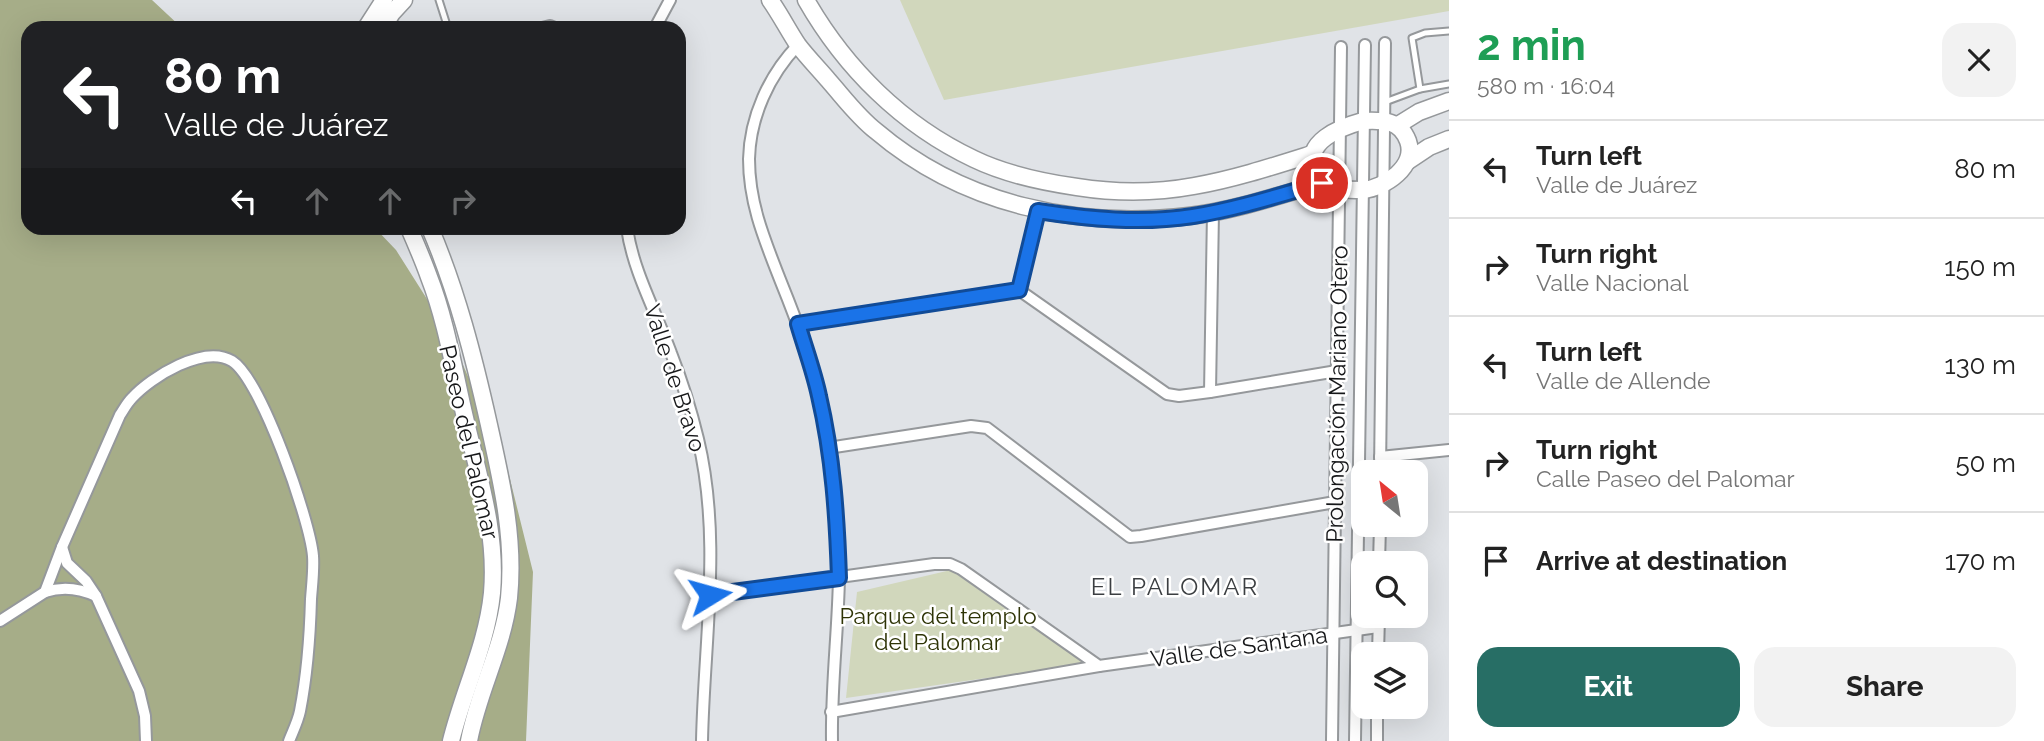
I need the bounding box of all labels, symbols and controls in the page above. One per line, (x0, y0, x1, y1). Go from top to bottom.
text: 2 min (1477, 21, 1586, 70)
button: close (1942, 23, 2016, 97)
text: 80 m (164, 47, 281, 104)
icon: left (49, 49, 140, 140)
text: 580 m · 16:04 (1477, 72, 1615, 99)
text: Valle de Juárez (164, 106, 389, 143)
text: Turn left (1536, 141, 1642, 171)
icon: left (1477, 150, 1515, 188)
pin (1292, 153, 1352, 213)
text: 80 m (1954, 154, 2016, 184)
icon: arrive (1303, 164, 1341, 202)
text: Valle de Juárez (1536, 171, 1697, 198)
icon: left (225, 182, 263, 220)
icon: ahead (298, 182, 336, 220)
icon: ahead (371, 182, 409, 220)
icon: right (444, 182, 482, 220)
text: Turn right (1536, 239, 1657, 269)
street label: Prolongación Mariano Otero (1320, 245, 1353, 543)
icon: right (1477, 248, 1515, 286)
text: 150 m (1944, 252, 2016, 282)
text: Valle Nacional (1536, 269, 1689, 296)
street label: Valle de Bravo (639, 301, 712, 455)
text: Turn left (1536, 337, 1642, 367)
street label: Paseo del Palomar (434, 342, 505, 542)
icon: left (1477, 346, 1515, 384)
text: 130 m (1945, 350, 2016, 380)
text: Valle de Allende (1536, 367, 1711, 394)
text: Turn right (1536, 435, 1657, 465)
icon: right (1477, 444, 1515, 482)
text: 50 m (1955, 448, 2016, 478)
north arrow (1351, 460, 1428, 537)
map controls (1351, 460, 1428, 719)
text: Calle Paseo del Palomar (1536, 465, 1795, 492)
icon: arrive (1477, 542, 1515, 580)
text: Arrive at destination (1536, 546, 1787, 576)
text: 170 m (1945, 546, 2016, 576)
button: search (1351, 551, 1428, 628)
position arrow (673, 558, 747, 632)
district label: EL PALOMAR (1091, 572, 1259, 601)
park label: Parque del templo del Palomar (839, 602, 1037, 655)
street label: Valle de Santana (1149, 621, 1329, 672)
button: layers (1351, 642, 1428, 719)
button: Exit (1477, 647, 1740, 727)
button: Share (1754, 647, 2016, 727)

